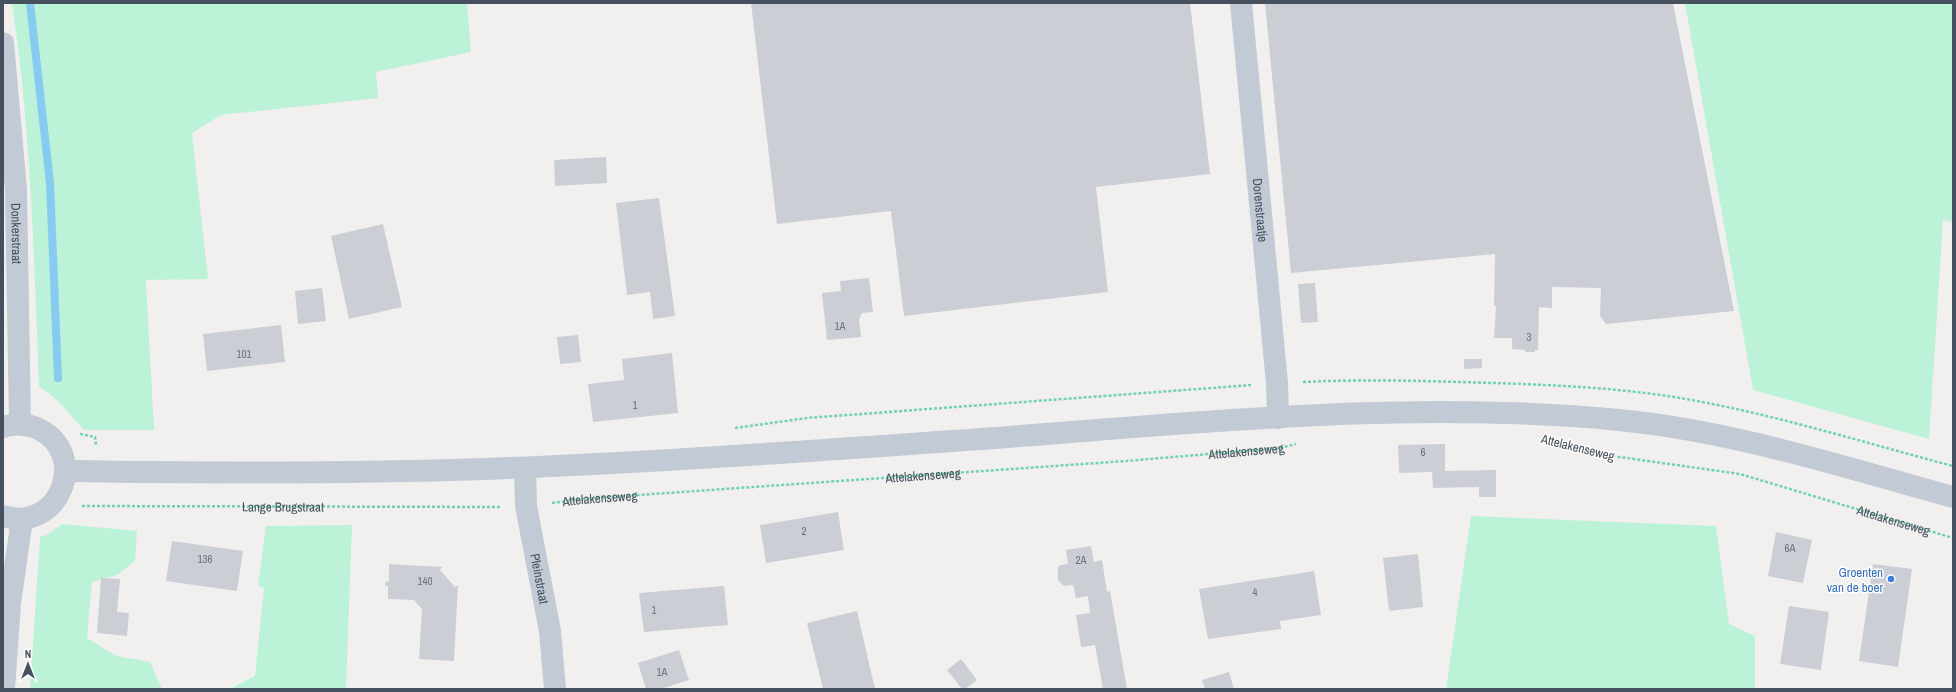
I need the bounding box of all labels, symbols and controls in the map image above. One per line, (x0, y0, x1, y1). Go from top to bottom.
street label: Dorenstraatje (1249, 177, 1272, 243)
street label: Donkerstraat (7, 203, 25, 264)
house number: 1A (834, 319, 846, 333)
house number: 3 (1526, 330, 1532, 344)
house number: 101 (236, 347, 252, 361)
house number: 1 (632, 398, 638, 412)
street label: Attelakenseweg (1538, 430, 1617, 465)
street label: Attelakenseweg (1207, 439, 1286, 463)
house number: 6 (1420, 445, 1426, 459)
street label: Attelakenseweg (884, 465, 961, 487)
street label: Attelakenseweg (560, 487, 638, 511)
street label: Lange Brugstraat (242, 498, 324, 516)
street label: Attelakenseweg (1854, 501, 1932, 540)
house number: 2 (801, 524, 807, 538)
house number: 6A (1784, 541, 1796, 555)
house number: 136 (197, 552, 213, 566)
street label: Pleinstraat (526, 552, 553, 605)
house number: 2A (1075, 553, 1087, 567)
place label: Groenten van de boer (1827, 564, 1883, 596)
house number: 140 (417, 574, 433, 588)
marker: Groenten van de boer (1886, 574, 1896, 584)
house number: 4 (1252, 585, 1258, 599)
house number: 1 (651, 603, 657, 617)
north arrow (8, 644, 48, 684)
text: N (25, 647, 31, 661)
house number: 1A (656, 665, 668, 679)

